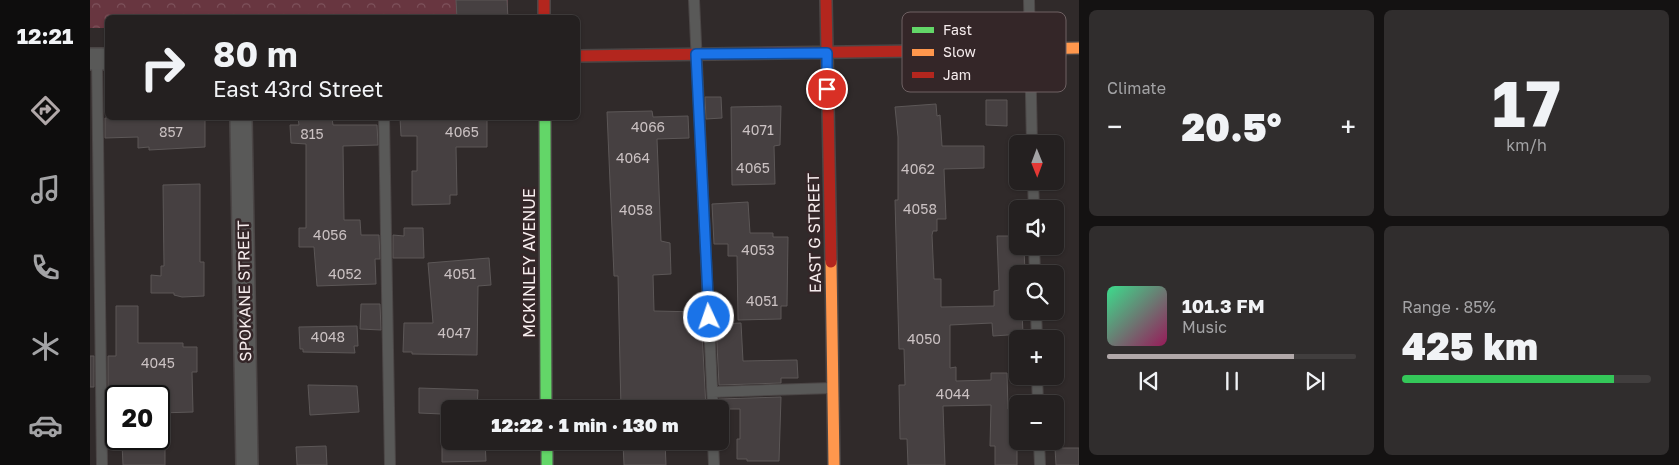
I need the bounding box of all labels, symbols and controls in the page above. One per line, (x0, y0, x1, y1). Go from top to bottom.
legend (902, 12, 1066, 92)
text: Fast (943, 21, 972, 38)
text: 12:21 (17, 22, 73, 49)
text: 80 m (213, 33, 298, 75)
icon: right (130, 35, 195, 100)
text: Slow (943, 43, 976, 60)
text: 17 (1492, 63, 1561, 141)
text: Jam (943, 66, 971, 83)
pin (806, 68, 848, 110)
text: East 43rd Street (213, 75, 383, 102)
icon: arrive (813, 75, 841, 103)
text: Climate (1107, 78, 1166, 98)
icon: directions (28, 93, 63, 128)
text: 20.5° (1182, 104, 1281, 149)
text: − (1107, 110, 1122, 143)
text: + (1341, 110, 1356, 143)
house number: 4066 (631, 118, 665, 135)
house number: 4071 (742, 121, 774, 138)
house number: 857 (159, 123, 183, 140)
house number: 4065 (445, 123, 479, 140)
house number: 815 (300, 125, 324, 142)
north arrow (1009, 135, 1064, 190)
map controls (1009, 135, 1064, 450)
text: km/h (1506, 135, 1547, 155)
house number: 4064 (616, 149, 650, 166)
house number: 4065 (736, 159, 770, 176)
house number: 4062 (901, 160, 935, 177)
icon: music (28, 172, 63, 207)
street label: EAST G STREET (803, 173, 825, 293)
street label: MCKINLEY AVENUE (519, 188, 539, 338)
house number: 4058 (903, 200, 937, 217)
button: sound (1009, 200, 1064, 255)
house number: 4058 (619, 201, 653, 218)
street label: SPOKANE STREET (233, 220, 255, 362)
house number: 4056 (313, 226, 347, 243)
house number: 4053 (741, 241, 775, 258)
icon: phone (28, 250, 63, 285)
house number: 4052 (328, 265, 362, 282)
house number: 4051 (444, 265, 476, 282)
button: search (1009, 265, 1064, 320)
position arrow (682, 290, 734, 342)
house number: 4051 (746, 292, 778, 309)
text: 101.3 FM (1182, 294, 1265, 317)
text: Range · 85% (1402, 297, 1496, 317)
text: Music (1182, 317, 1227, 337)
text: 425 km (1402, 323, 1538, 368)
house number: 4047 (437, 324, 471, 341)
house number: 4048 (311, 328, 345, 345)
icon: climate (28, 329, 63, 364)
house number: 4050 (907, 330, 941, 347)
button: + (1009, 330, 1064, 385)
house number: 4045 (141, 354, 175, 371)
icon: previous (1135, 367, 1163, 395)
icon: pause (1218, 367, 1246, 395)
icon: next (1301, 367, 1329, 395)
speed limit sign: 20 (105, 385, 170, 450)
house number: 4044 (936, 385, 970, 402)
button: − (1009, 395, 1064, 450)
icon: car (28, 408, 63, 443)
text: 12:22 · 1 min · 130 m (491, 413, 679, 436)

